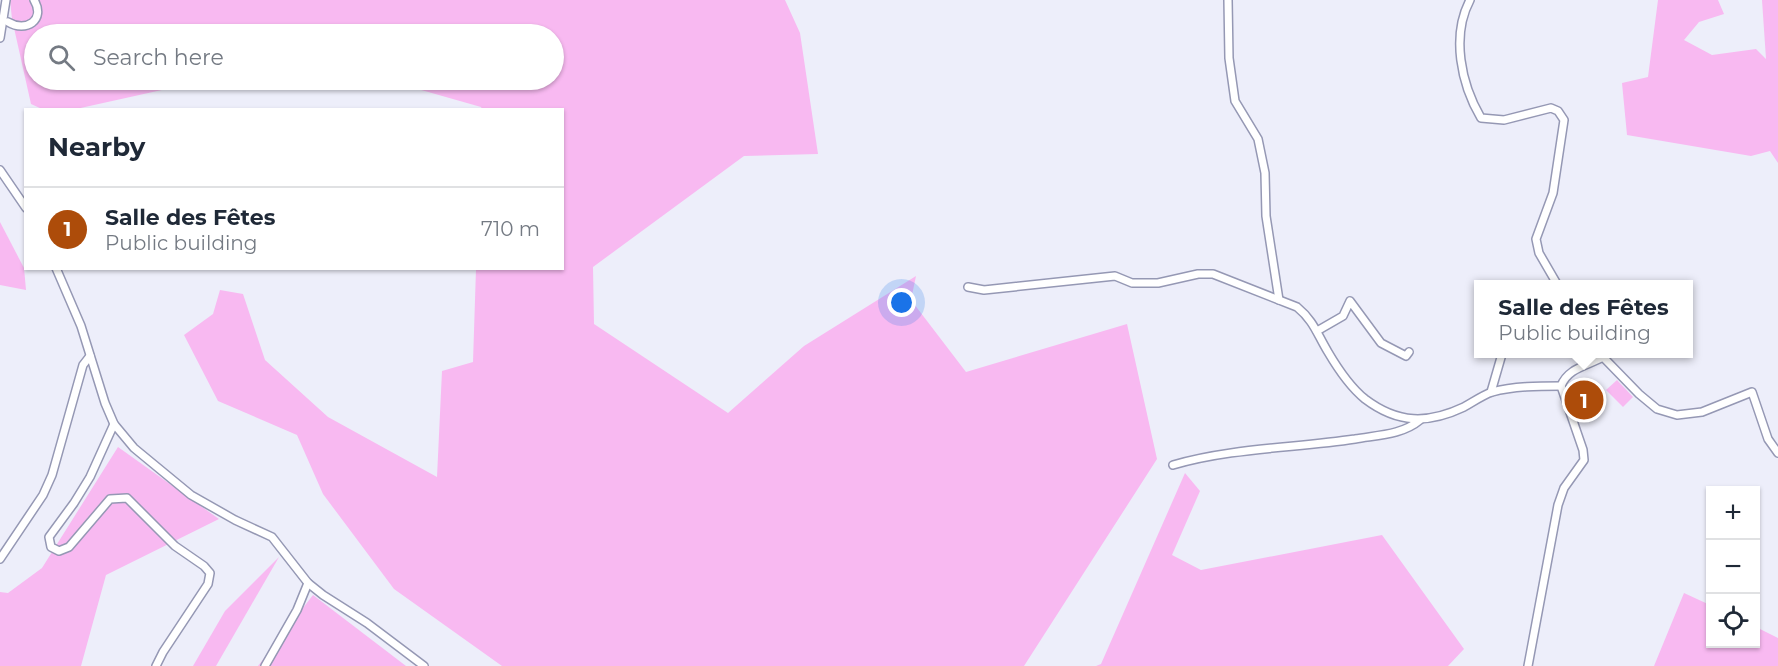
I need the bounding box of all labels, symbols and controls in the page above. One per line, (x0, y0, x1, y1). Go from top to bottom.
search box (24, 24, 564, 90)
icon: search (45, 41, 78, 74)
text: Search here (93, 44, 224, 71)
text: Nearby (48, 131, 145, 163)
text: Salle des Fêtes (105, 204, 275, 231)
text: 1 (64, 217, 71, 241)
text: 710 m (481, 217, 540, 241)
text: Public building (105, 231, 258, 255)
popup (1474, 280, 1693, 358)
your location (887, 288, 916, 317)
text: Salle des Fêtes (1498, 294, 1669, 321)
text: Public building (1498, 321, 1651, 345)
pin: 1 (1564, 378, 1604, 422)
map controls (1706, 486, 1760, 648)
button: + (1706, 486, 1760, 540)
button: − (1706, 540, 1760, 594)
button: locate (1706, 594, 1760, 648)

